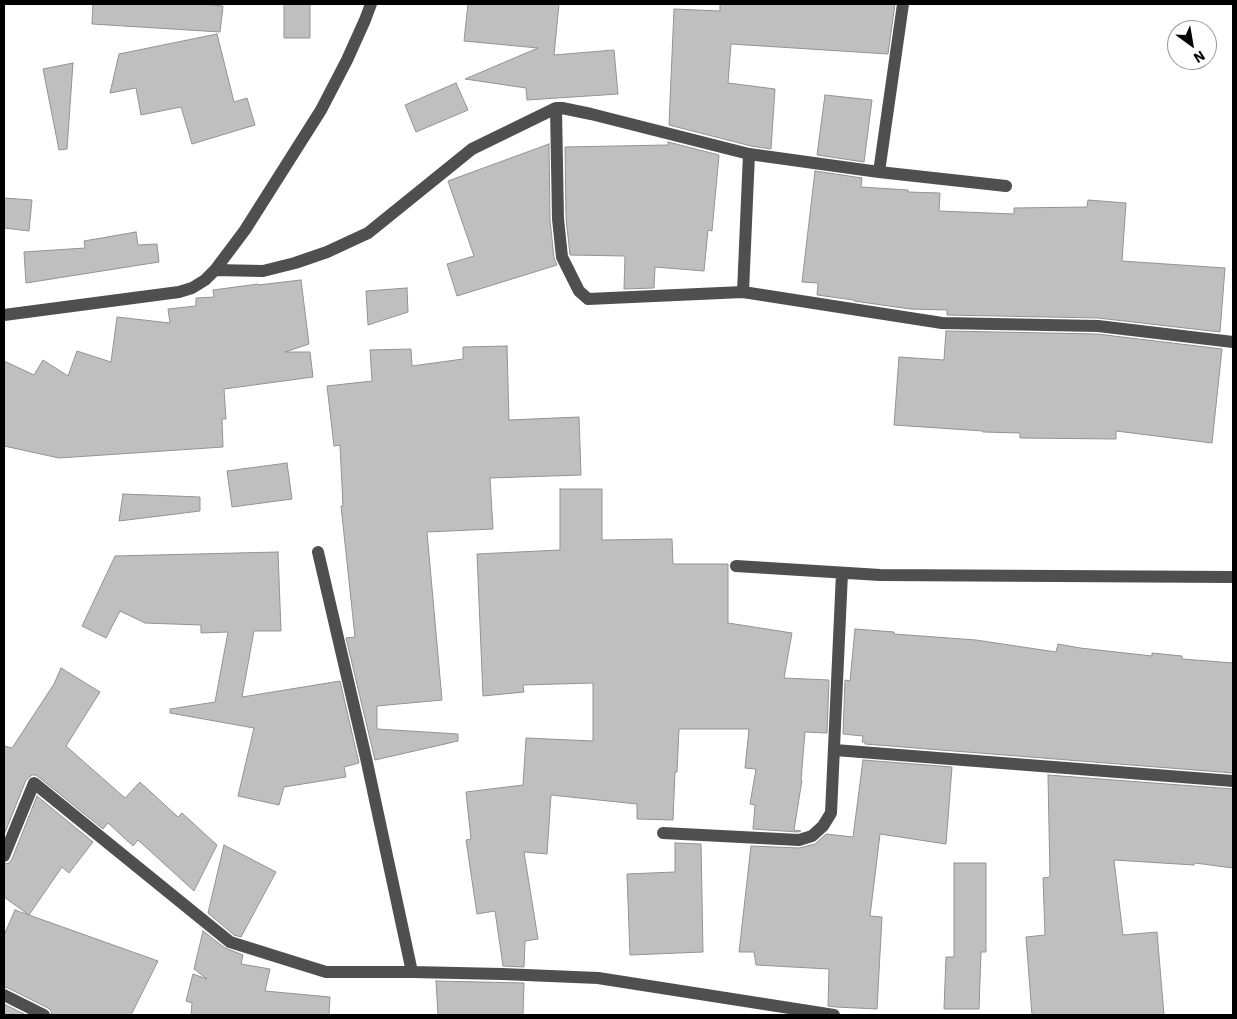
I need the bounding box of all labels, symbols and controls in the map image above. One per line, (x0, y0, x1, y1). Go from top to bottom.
north arrow (1167, 20, 1217, 70)
text: N (1190, 47, 1208, 67)

